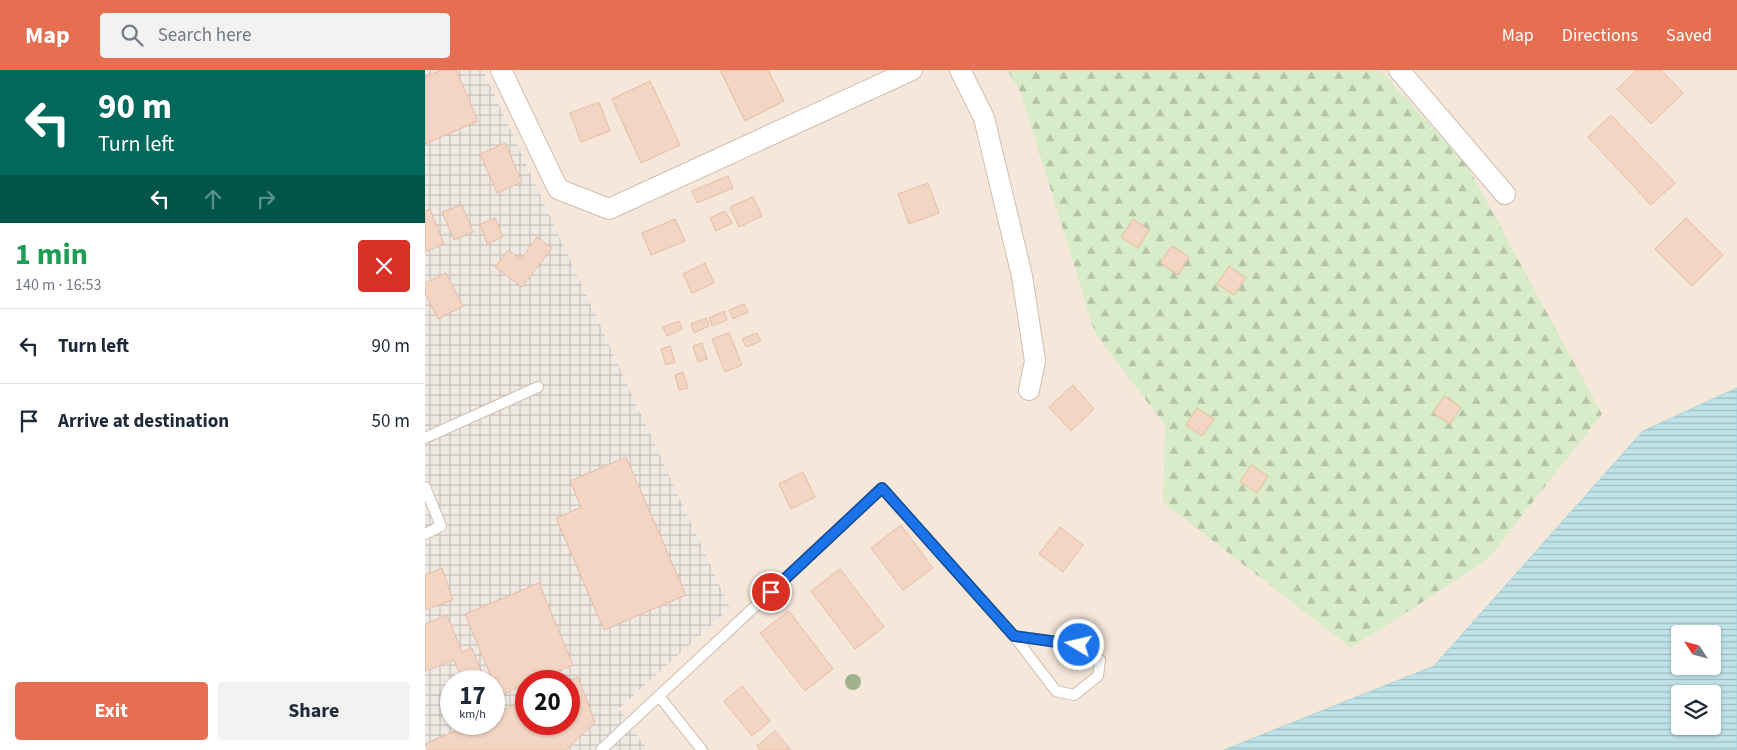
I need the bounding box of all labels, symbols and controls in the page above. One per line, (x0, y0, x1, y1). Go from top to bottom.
search box (100, 13, 450, 58)
text: Map (25, 18, 70, 53)
icon: search (118, 21, 146, 49)
text: Search here (158, 22, 251, 49)
text: Map (1502, 23, 1534, 48)
text: Directions (1562, 23, 1638, 48)
text: Saved (1666, 23, 1712, 48)
text: 90 m (98, 82, 172, 132)
icon: left (15, 90, 80, 155)
text: Turn left (98, 128, 174, 160)
icon: left (146, 185, 174, 213)
icon: ahead (199, 185, 227, 213)
icon: right (252, 185, 280, 213)
text: 1 min (15, 233, 88, 276)
button: close (358, 240, 410, 292)
text: 140 m · 16:53 (15, 274, 102, 296)
icon: left (15, 332, 43, 360)
text: Turn left (58, 333, 129, 360)
text: 90 m (372, 333, 410, 360)
icon: arrive (15, 407, 43, 435)
text: Arrive at destination (58, 408, 229, 435)
text: 50 m (372, 408, 410, 435)
pin (750, 571, 792, 613)
icon: arrive (757, 578, 785, 606)
position arrow (1052, 618, 1104, 670)
north arrow (1671, 625, 1721, 675)
map controls (1671, 625, 1721, 735)
speed limit sign: 20 (515, 670, 580, 735)
text: 17 (459, 678, 486, 714)
button: Exit (15, 682, 208, 740)
button: Share (218, 682, 410, 740)
button: layers (1671, 685, 1721, 735)
text: km/h (459, 706, 486, 723)

